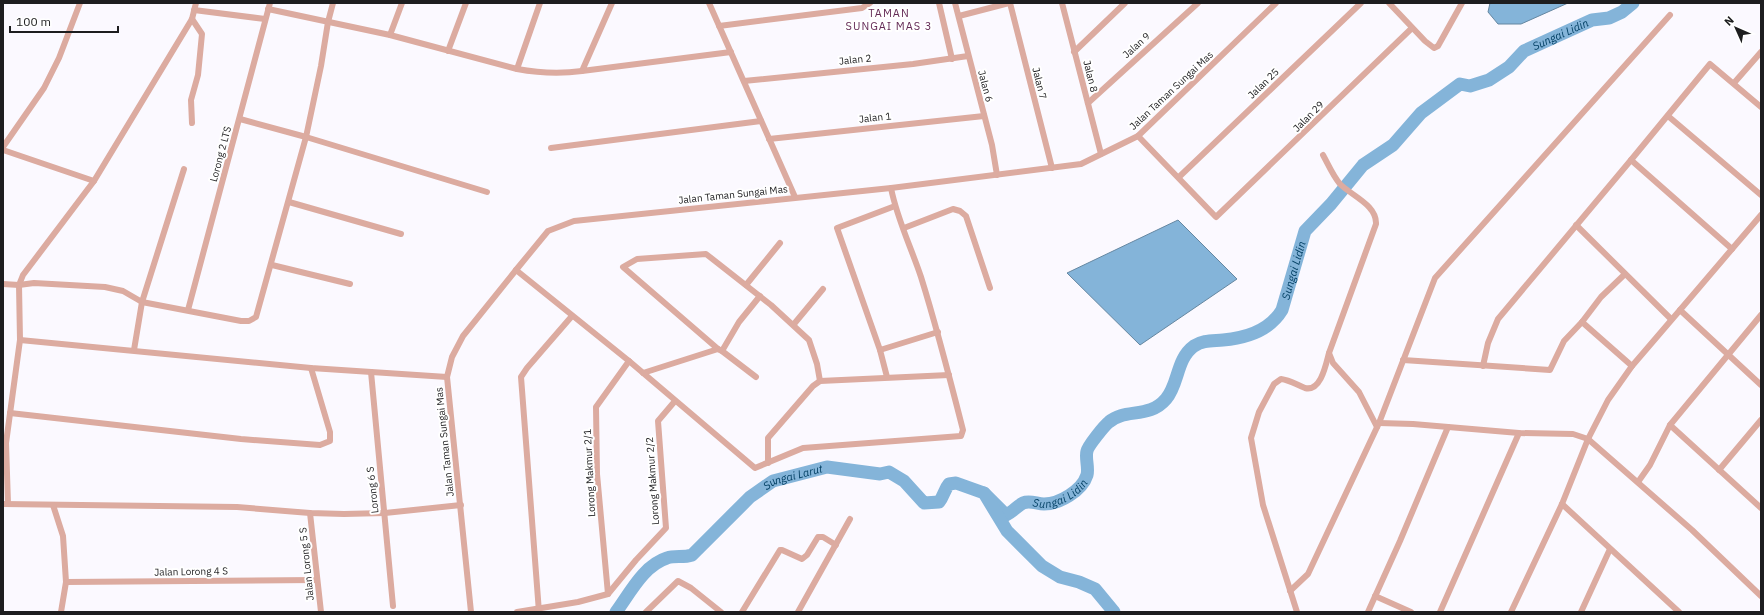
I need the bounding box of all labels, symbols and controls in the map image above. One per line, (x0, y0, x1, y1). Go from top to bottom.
district label: TAMAN SUNGAI MAS 3 (846, 6, 932, 33)
scale bar (10, 8, 118, 34)
north arrow (1716, 8, 1756, 48)
text: N (1721, 13, 1737, 29)
text: 100 m (16, 14, 51, 29)
water label: Sungai Lidin (1530, 16, 1591, 53)
street label: Jalan 9 (1120, 30, 1153, 61)
street label: Jalan Taman Sungai Mas (1127, 48, 1216, 133)
street label: Jalan 2 (838, 51, 872, 68)
street label: Jalan 8 (1080, 59, 1101, 93)
street label: Jalan 25 (1245, 65, 1282, 101)
street label: Jalan 7 (1029, 66, 1050, 100)
street label: Jalan 6 (975, 69, 996, 104)
street label: Jalan 29 (1290, 98, 1327, 135)
street label: Jalan 1 (858, 109, 892, 126)
street label: Lorong 2 LTS (207, 125, 234, 183)
street label: Jalan Taman Sungai Mas (678, 182, 789, 207)
water label: Sungai Lidin (1278, 240, 1309, 301)
street label: Jalan Taman Sungai Mas (432, 386, 457, 497)
street label: Lorong Makmur 2/1 (581, 429, 598, 517)
street label: Lorong Makmur 2/2 (643, 437, 662, 525)
water label: Sungai Larut (760, 461, 824, 493)
street label: Lorong 6 S (364, 466, 381, 514)
water label: Sungai Lidin (1031, 476, 1091, 511)
street label: Jalan Lorong 5 S (296, 526, 317, 601)
street label: Jalan Lorong 4 S (154, 564, 228, 579)

